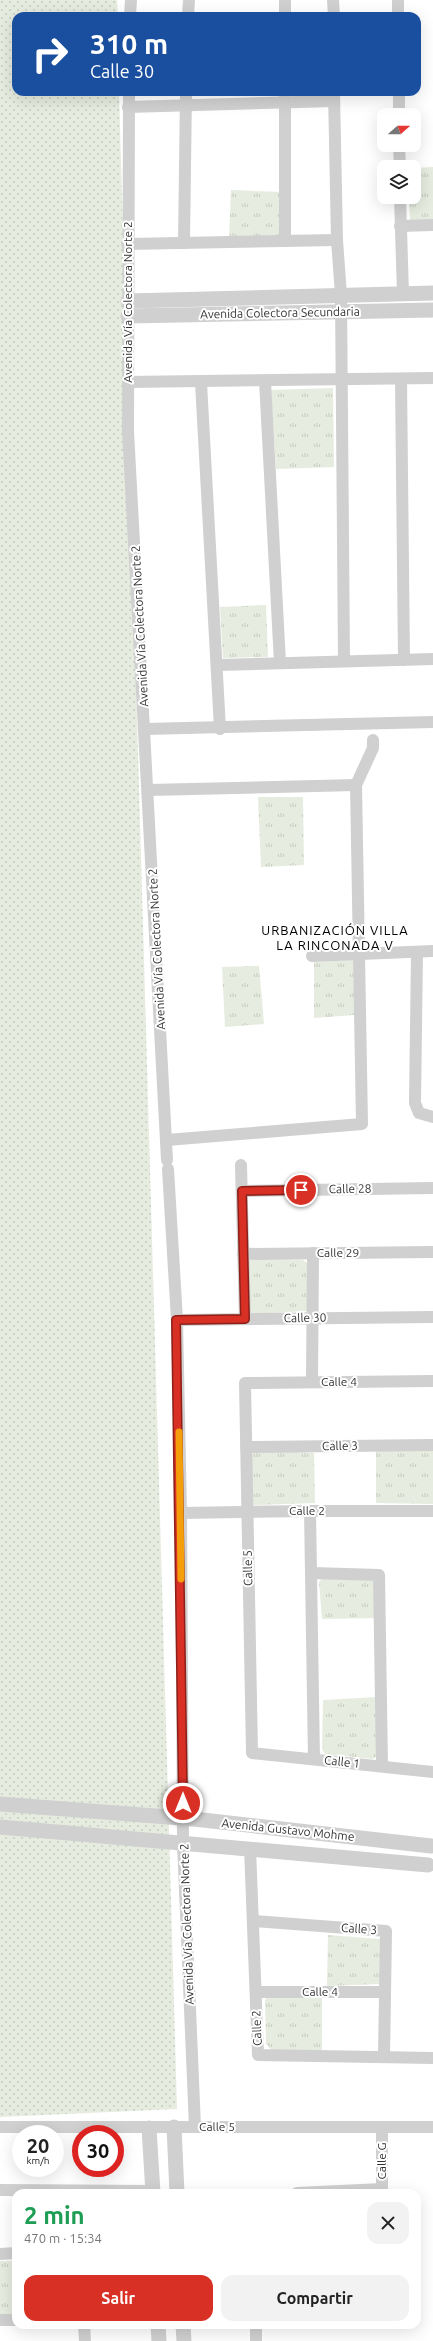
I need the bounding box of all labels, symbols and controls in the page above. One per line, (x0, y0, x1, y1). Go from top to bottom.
icon: right (24, 28, 76, 80)
text: 310 m (90, 28, 168, 59)
text: Calle 30 (90, 61, 154, 81)
north arrow (377, 108, 421, 152)
map controls (377, 108, 421, 204)
button: layers (377, 160, 421, 204)
street label: Avenida Vía Colectora Norte 2 (121, 221, 134, 383)
street label: Avenida Colectora Secundaria (200, 305, 360, 320)
street label: Avenida Vía Colectora Norte 2 (129, 545, 150, 707)
street label: Avenida Vía Colectora Norte 2 (146, 868, 167, 1030)
district label: URBANIZACIÓN VILLA LA RINCONADA V (261, 923, 409, 952)
pin (284, 1173, 318, 1207)
icon: arrive (290, 1179, 312, 1201)
street label: Calle 28 (329, 1182, 372, 1195)
street label: Calle 29 (317, 1246, 359, 1259)
street label: Calle 30 (284, 1311, 327, 1324)
street label: Calle 4 (321, 1375, 357, 1388)
street label: Calle 3 (322, 1439, 358, 1452)
street label: Calle 2 (289, 1504, 325, 1517)
street label: Calle 5 (241, 1550, 254, 1586)
street label: Calle 1 (323, 1753, 361, 1770)
position arrow (162, 1782, 204, 1824)
street label: Avenida Gustavo Mohme (221, 1816, 355, 1843)
street label: Avenida Vía Colectora Norte 2 (177, 1843, 196, 2005)
street label: Calle 3 (341, 1921, 377, 1936)
street label: Calle 4 (302, 1985, 338, 1998)
street label: Calle 2 (249, 2010, 264, 2046)
street label: Calle 5 (199, 2120, 235, 2133)
speed limit sign: 30 (72, 2125, 124, 2177)
text: 20 (27, 2134, 49, 2157)
street label: Calle G (375, 2142, 388, 2180)
text: km/h (26, 2155, 50, 2166)
text: 2 min (24, 2202, 85, 2229)
button: close (367, 2202, 409, 2244)
text: 470 m · 15:34 (24, 2231, 102, 2245)
button: Salir (24, 2275, 213, 2321)
button: Compartir (221, 2275, 409, 2321)

